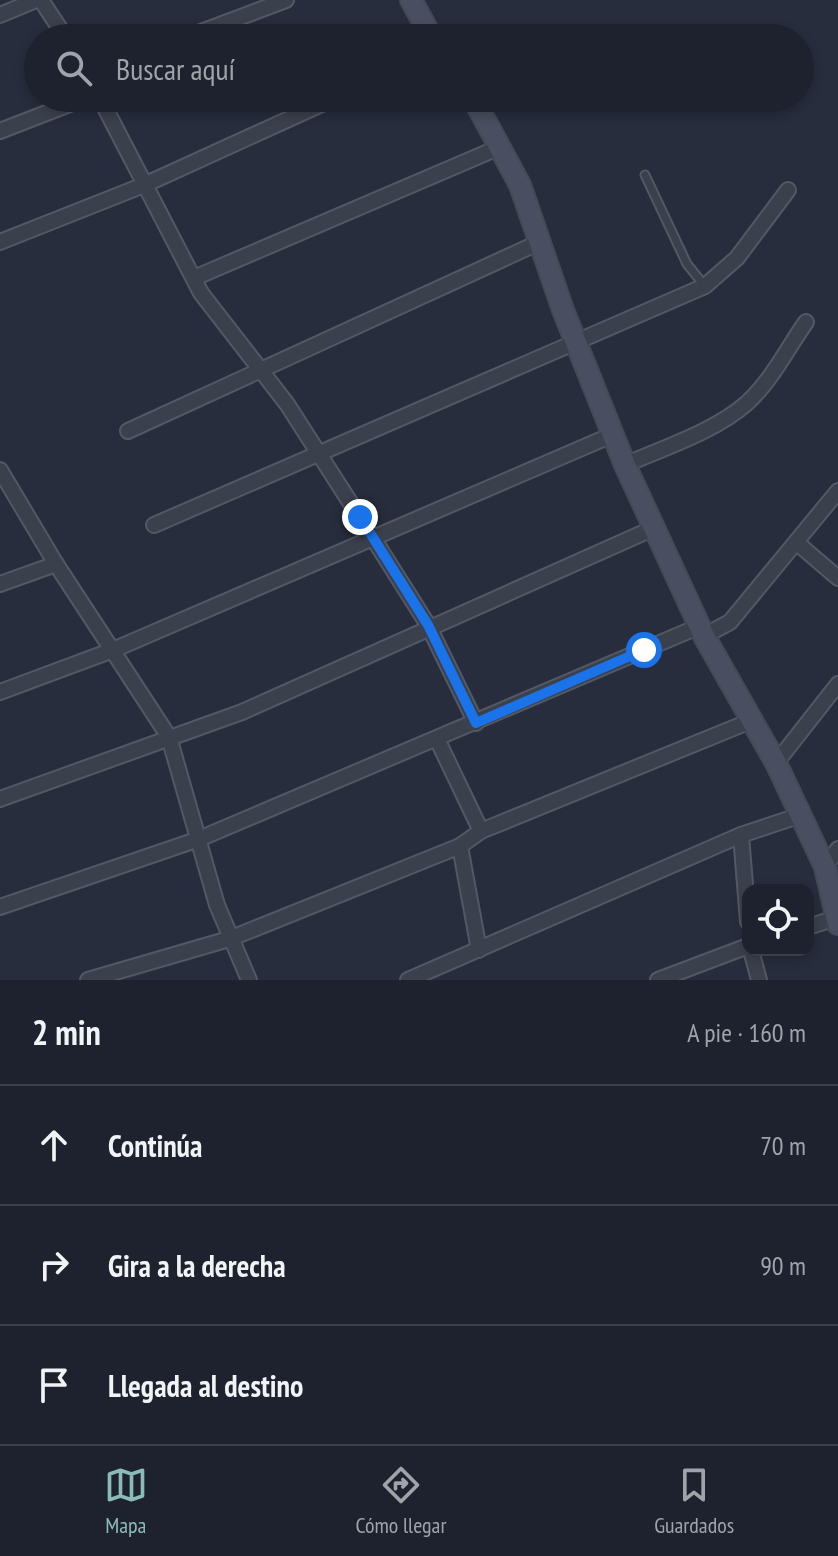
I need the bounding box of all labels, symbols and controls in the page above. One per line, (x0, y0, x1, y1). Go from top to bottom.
search box (24, 24, 814, 112)
icon: search (52, 46, 96, 90)
text: Buscar aquí (116, 49, 235, 88)
route end (342, 499, 378, 535)
route start (626, 632, 662, 668)
map controls (742, 884, 814, 956)
button: locate (742, 884, 814, 956)
text: 2 min (32, 1010, 101, 1054)
text: A pie · 160 m (687, 1016, 806, 1049)
icon: ahead (32, 1123, 76, 1167)
text: Continúa (108, 1126, 202, 1165)
text: 70 m (760, 1129, 806, 1162)
icon: right (32, 1243, 76, 1287)
text: Gira a la derecha (108, 1246, 286, 1285)
text: 90 m (760, 1249, 806, 1282)
icon: arrive (32, 1363, 76, 1407)
text: Llegada al destino (108, 1366, 303, 1405)
tab: Mapa (104, 1463, 148, 1539)
tab: Cómo llegar (356, 1463, 446, 1539)
tab: Guardados (654, 1463, 734, 1539)

